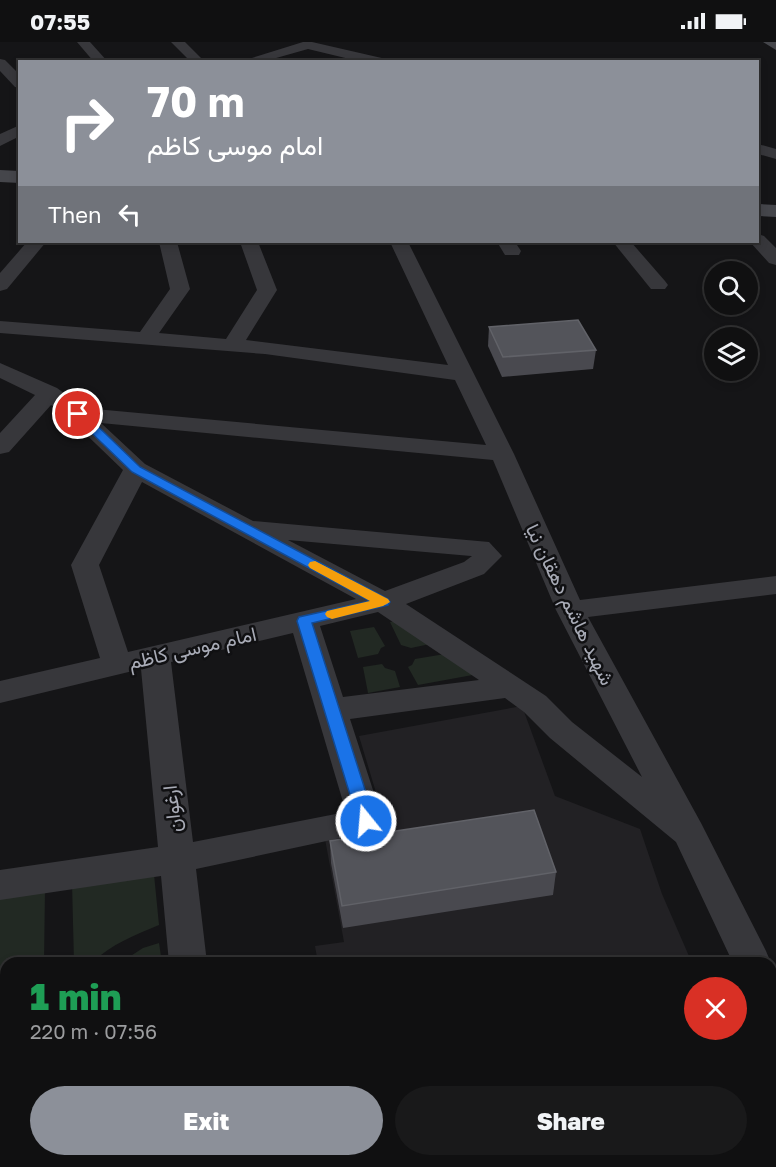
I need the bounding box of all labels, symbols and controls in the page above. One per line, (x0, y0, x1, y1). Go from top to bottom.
text: 07:55 (30, 8, 90, 35)
text: 70 m (147, 76, 244, 126)
icon: right (48, 84, 126, 162)
text: امام موسی کاظم (147, 129, 323, 161)
icon: left (113, 198, 146, 231)
text: Then (48, 201, 101, 228)
map controls (704, 261, 758, 381)
button: search (704, 261, 758, 315)
button: layers (704, 327, 758, 381)
pin (52, 388, 103, 439)
icon: arrive (61, 397, 94, 430)
street label: شهید هاشم دهقان نیا (520, 519, 620, 689)
street label: امام موسی کاظم (126, 621, 259, 675)
street label: ارغوان (157, 784, 187, 834)
position arrow (334, 789, 398, 853)
text: 1 min (30, 975, 121, 1018)
button: close (684, 977, 747, 1040)
text: 220 m · 07:56 (30, 1019, 157, 1043)
button: Exit (30, 1086, 383, 1155)
button: Share (395, 1086, 747, 1155)

